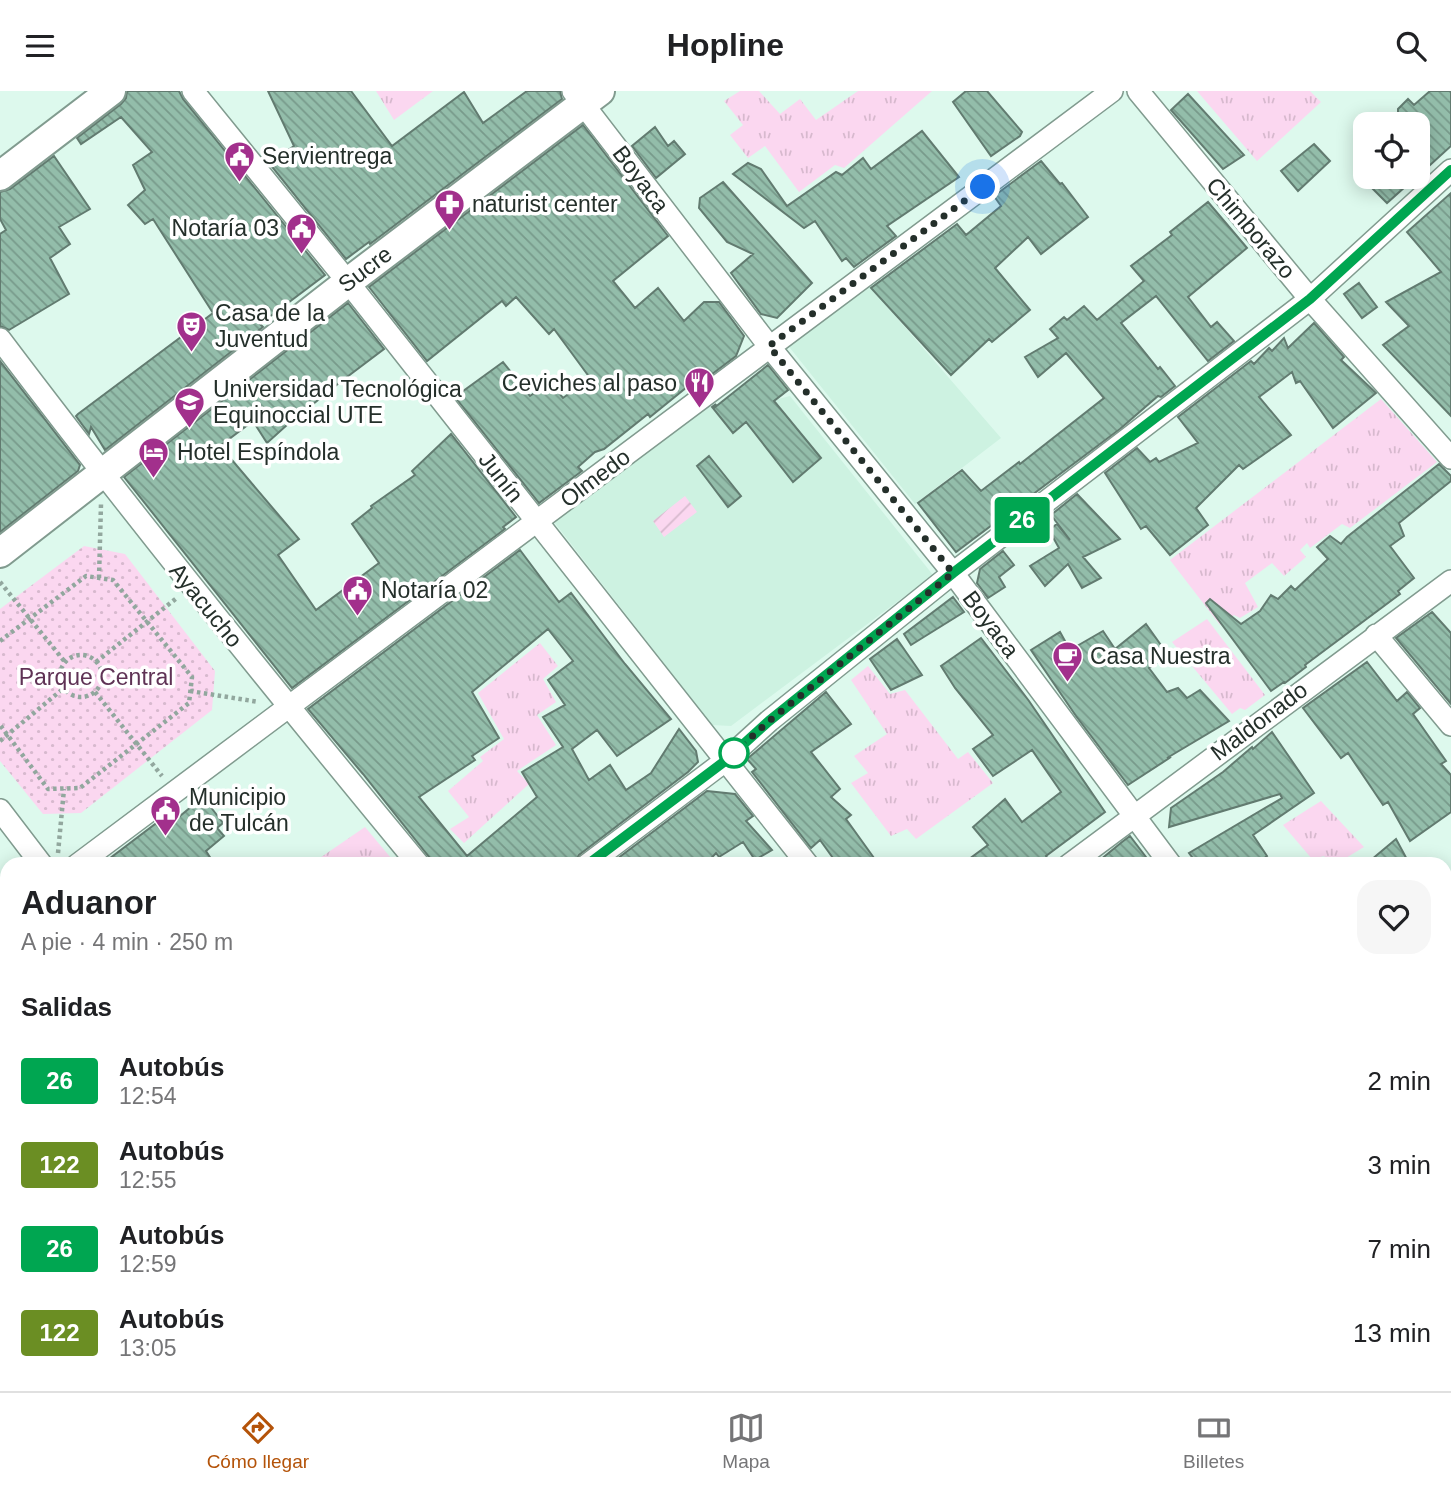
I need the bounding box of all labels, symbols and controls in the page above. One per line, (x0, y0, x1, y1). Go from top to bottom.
icon: menu (21, 27, 59, 65)
text: Hopline (667, 27, 784, 63)
icon: search (1392, 27, 1430, 65)
map controls (1353, 112, 1430, 189)
button: locate (1353, 112, 1430, 189)
public building icon: Servientrega (222, 139, 256, 183)
street label: Boyaca (608, 141, 675, 218)
place label: Servientrega (262, 143, 393, 169)
your location (965, 169, 1000, 204)
street label: Chimborazo (1201, 172, 1301, 284)
pharmacy icon: naturist center (432, 187, 466, 231)
place label: naturist center (472, 191, 618, 217)
public building icon: Notaría 03 (285, 211, 319, 255)
place label: Notaría 03 (172, 215, 279, 241)
street label: Sucre (333, 241, 397, 297)
place label: Casa de la Juventud (215, 300, 325, 352)
theatre icon: Casa de la Juventud (175, 309, 209, 353)
restaurant icon: Ceviches al paso (683, 366, 717, 410)
place label: Ceviches al paso (502, 370, 677, 396)
place label: Universidad Tecnológica Equinoccial UTE (213, 376, 462, 428)
school or university icon: Universidad Tecnológica Equinoccial UTE (173, 385, 207, 429)
hotel icon: Hotel Espíndola (137, 435, 171, 479)
place label: Hotel Espíndola (177, 439, 340, 465)
street label: Olmedo (555, 443, 635, 513)
street label: Junín (473, 447, 529, 507)
line badge: 26 (990, 497, 1054, 543)
text: 26 (1009, 506, 1035, 533)
street label: Ayacucho (164, 558, 248, 652)
public building icon: Notaría 02 (341, 573, 375, 617)
place label: Notaría 02 (381, 577, 488, 603)
street label: Boyaca (958, 586, 1025, 663)
cafe icon: Casa Nuestra (1050, 639, 1084, 683)
place label: Casa Nuestra (1090, 643, 1231, 669)
park label: Parque Central (19, 664, 173, 690)
street label: Maldonado (1206, 676, 1312, 766)
unlabelled marker (719, 738, 749, 768)
place label: Municipio de Tulcán (189, 784, 289, 836)
public building icon: Municipio de Tulcán (149, 793, 183, 837)
button: heart (1357, 880, 1431, 954)
text: Aduanor (21, 884, 157, 921)
text: A pie · 4 min · 250 m (21, 929, 233, 955)
text: Salidas (21, 992, 112, 1022)
text: Autobús (119, 1052, 224, 1082)
text: 2 min (1367, 1066, 1431, 1096)
text: 26 (46, 1067, 73, 1094)
text: 12:54 (119, 1083, 177, 1109)
text: Autobús (119, 1136, 224, 1166)
text: 3 min (1367, 1150, 1431, 1180)
text: 122 (39, 1151, 80, 1178)
text: 12:55 (119, 1167, 177, 1193)
text: Autobús (119, 1220, 224, 1250)
text: 7 min (1367, 1234, 1431, 1264)
text: 26 (46, 1235, 73, 1262)
text: 12:59 (119, 1251, 177, 1277)
text: Autobús (119, 1304, 224, 1334)
text: 13 min (1353, 1318, 1431, 1348)
text: 122 (39, 1319, 80, 1346)
text: 13:05 (119, 1335, 177, 1361)
tab: Cómo llegar (207, 1409, 309, 1473)
tab: Mapa (722, 1409, 770, 1473)
tab: Billetes (1183, 1409, 1244, 1473)

